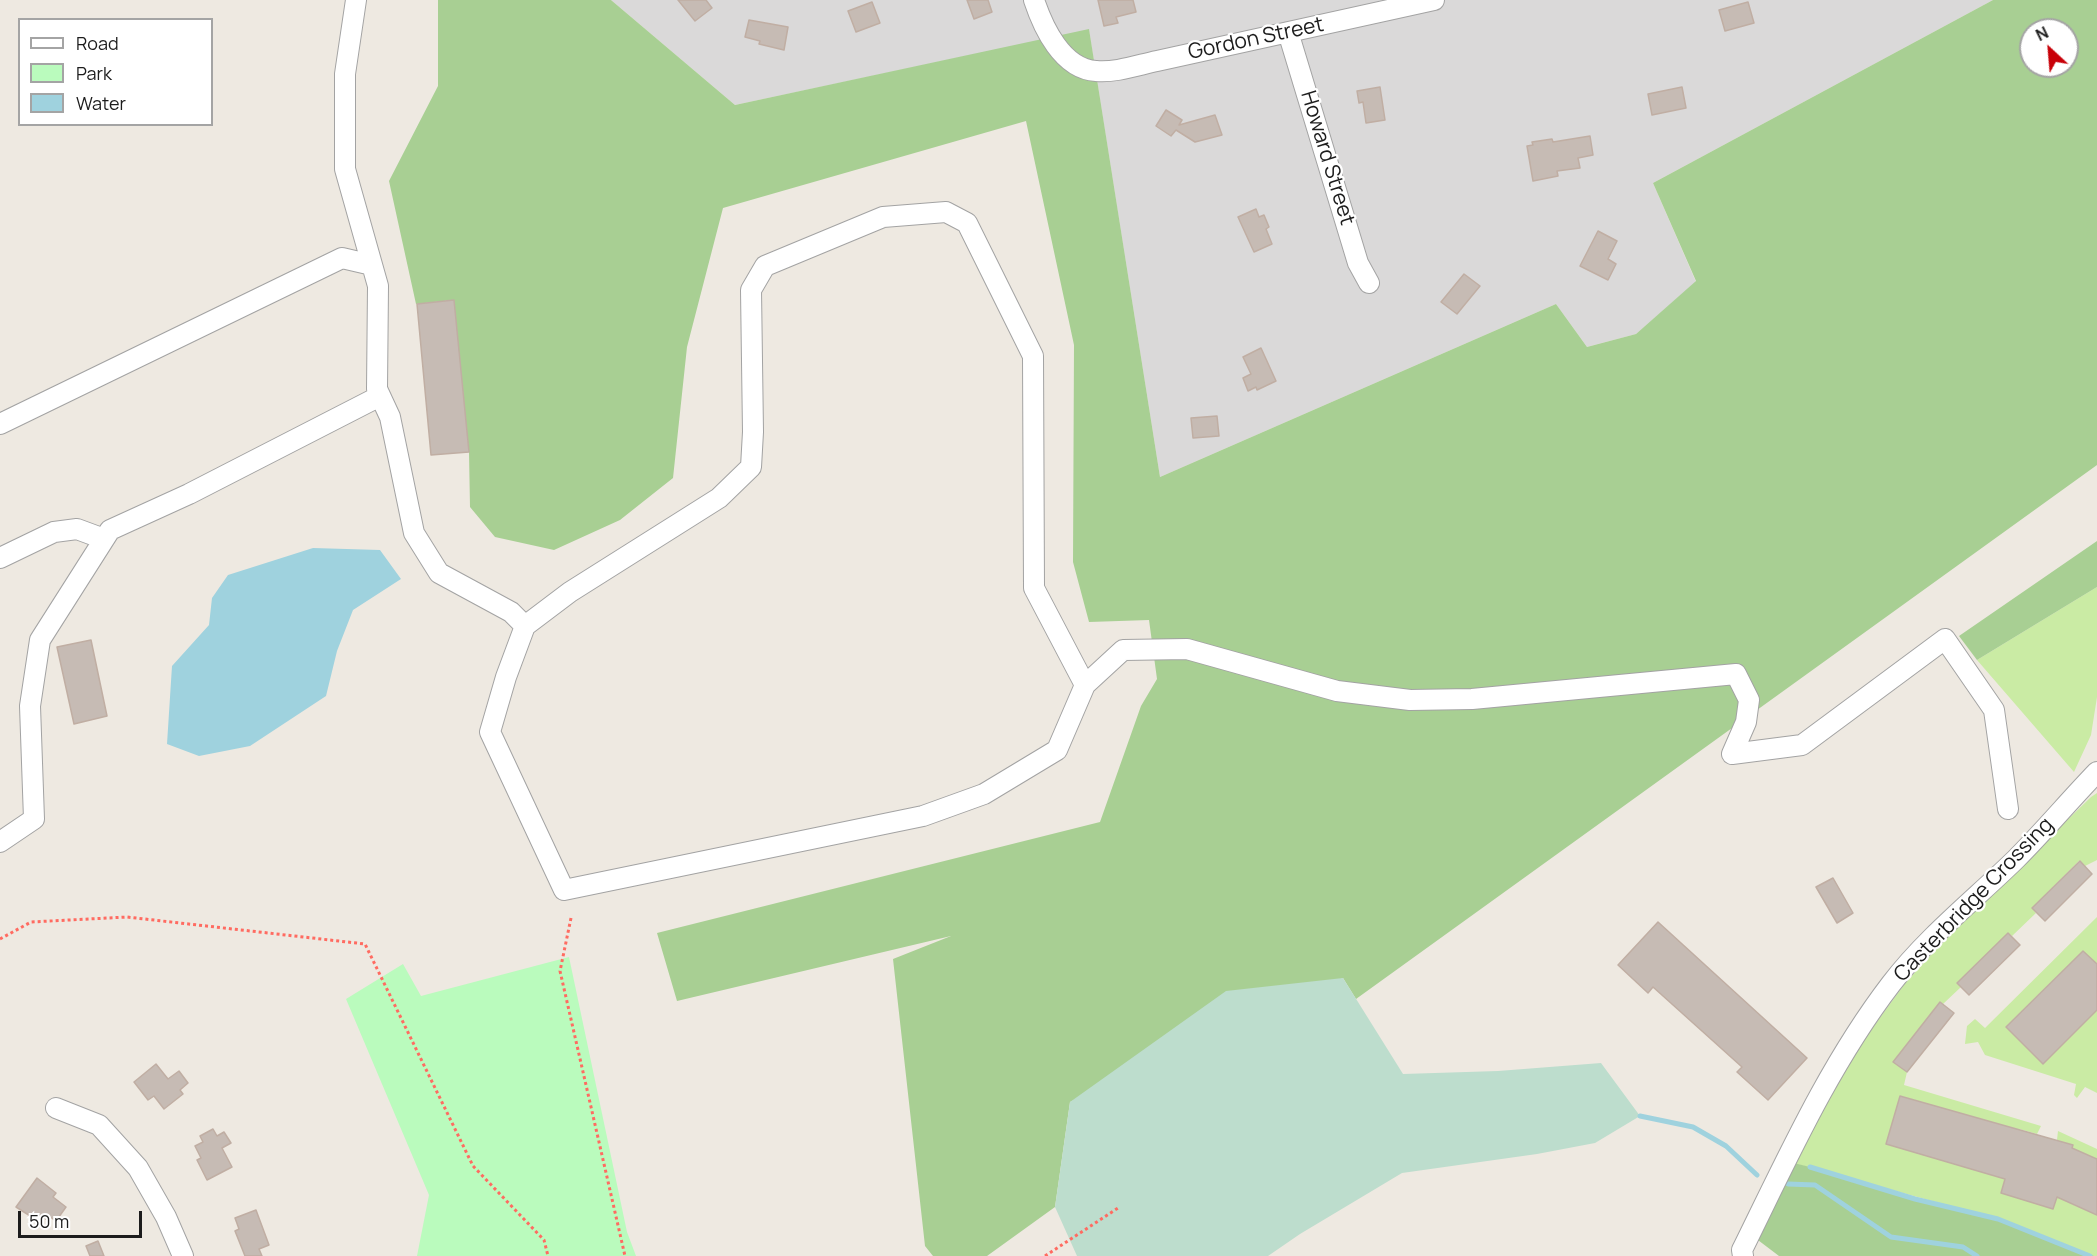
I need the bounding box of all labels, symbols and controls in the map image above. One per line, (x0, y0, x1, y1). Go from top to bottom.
street label: Gordon Street (1186, 12, 1326, 66)
legend (18, 18, 213, 126)
north arrow (2019, 18, 2079, 78)
text: N (2032, 21, 2052, 46)
text: Road (76, 31, 119, 55)
text: Park (76, 61, 112, 85)
street label: Howard Street (1295, 88, 1359, 228)
text: Water (76, 91, 126, 115)
street label: Casterbridge Crossing (1889, 813, 2059, 987)
scale bar (21, 1199, 146, 1237)
text: 50 m (29, 1209, 69, 1233)

